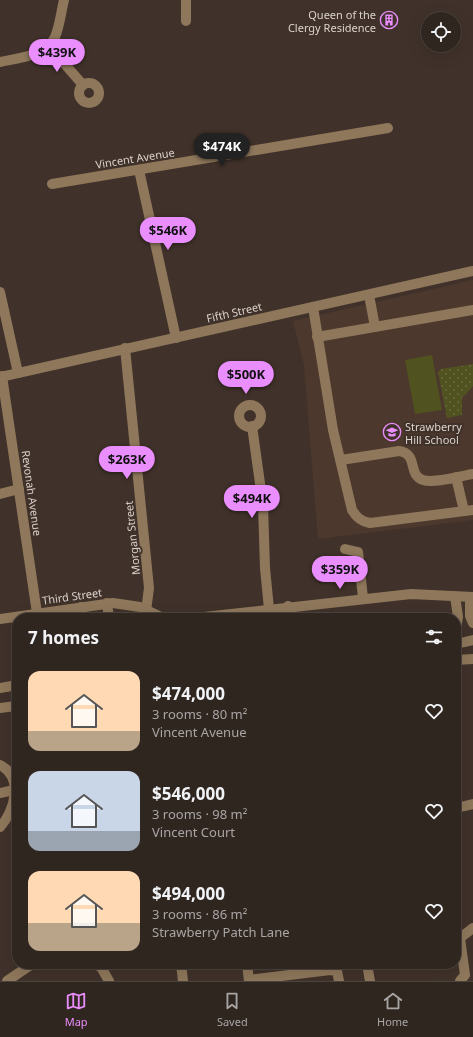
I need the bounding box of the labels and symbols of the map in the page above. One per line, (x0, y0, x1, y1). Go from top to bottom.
place label: Queen of the Clergy Residence (288, 7, 376, 35)
building icon: Queen of the Clergy Residence (379, 10, 399, 30)
pin: $439K (29, 39, 85, 73)
pin: $474K (194, 133, 250, 167)
street label: Vincent Avenue (94, 144, 176, 172)
pin: $546K (140, 217, 196, 251)
street label: Fifth Street (205, 298, 263, 326)
pin: $500K (218, 361, 274, 395)
place label: Strawberry Hill School (405, 419, 462, 447)
school or university icon: Strawberry Hill School (382, 422, 402, 442)
pin: $263K (99, 446, 155, 480)
street label: Revonah Avenue (19, 449, 45, 537)
pin: $494K (224, 485, 280, 519)
street label: Morgan Street (121, 500, 143, 576)
pin: $359K (312, 556, 368, 590)
street label: Third Street (41, 584, 103, 608)

